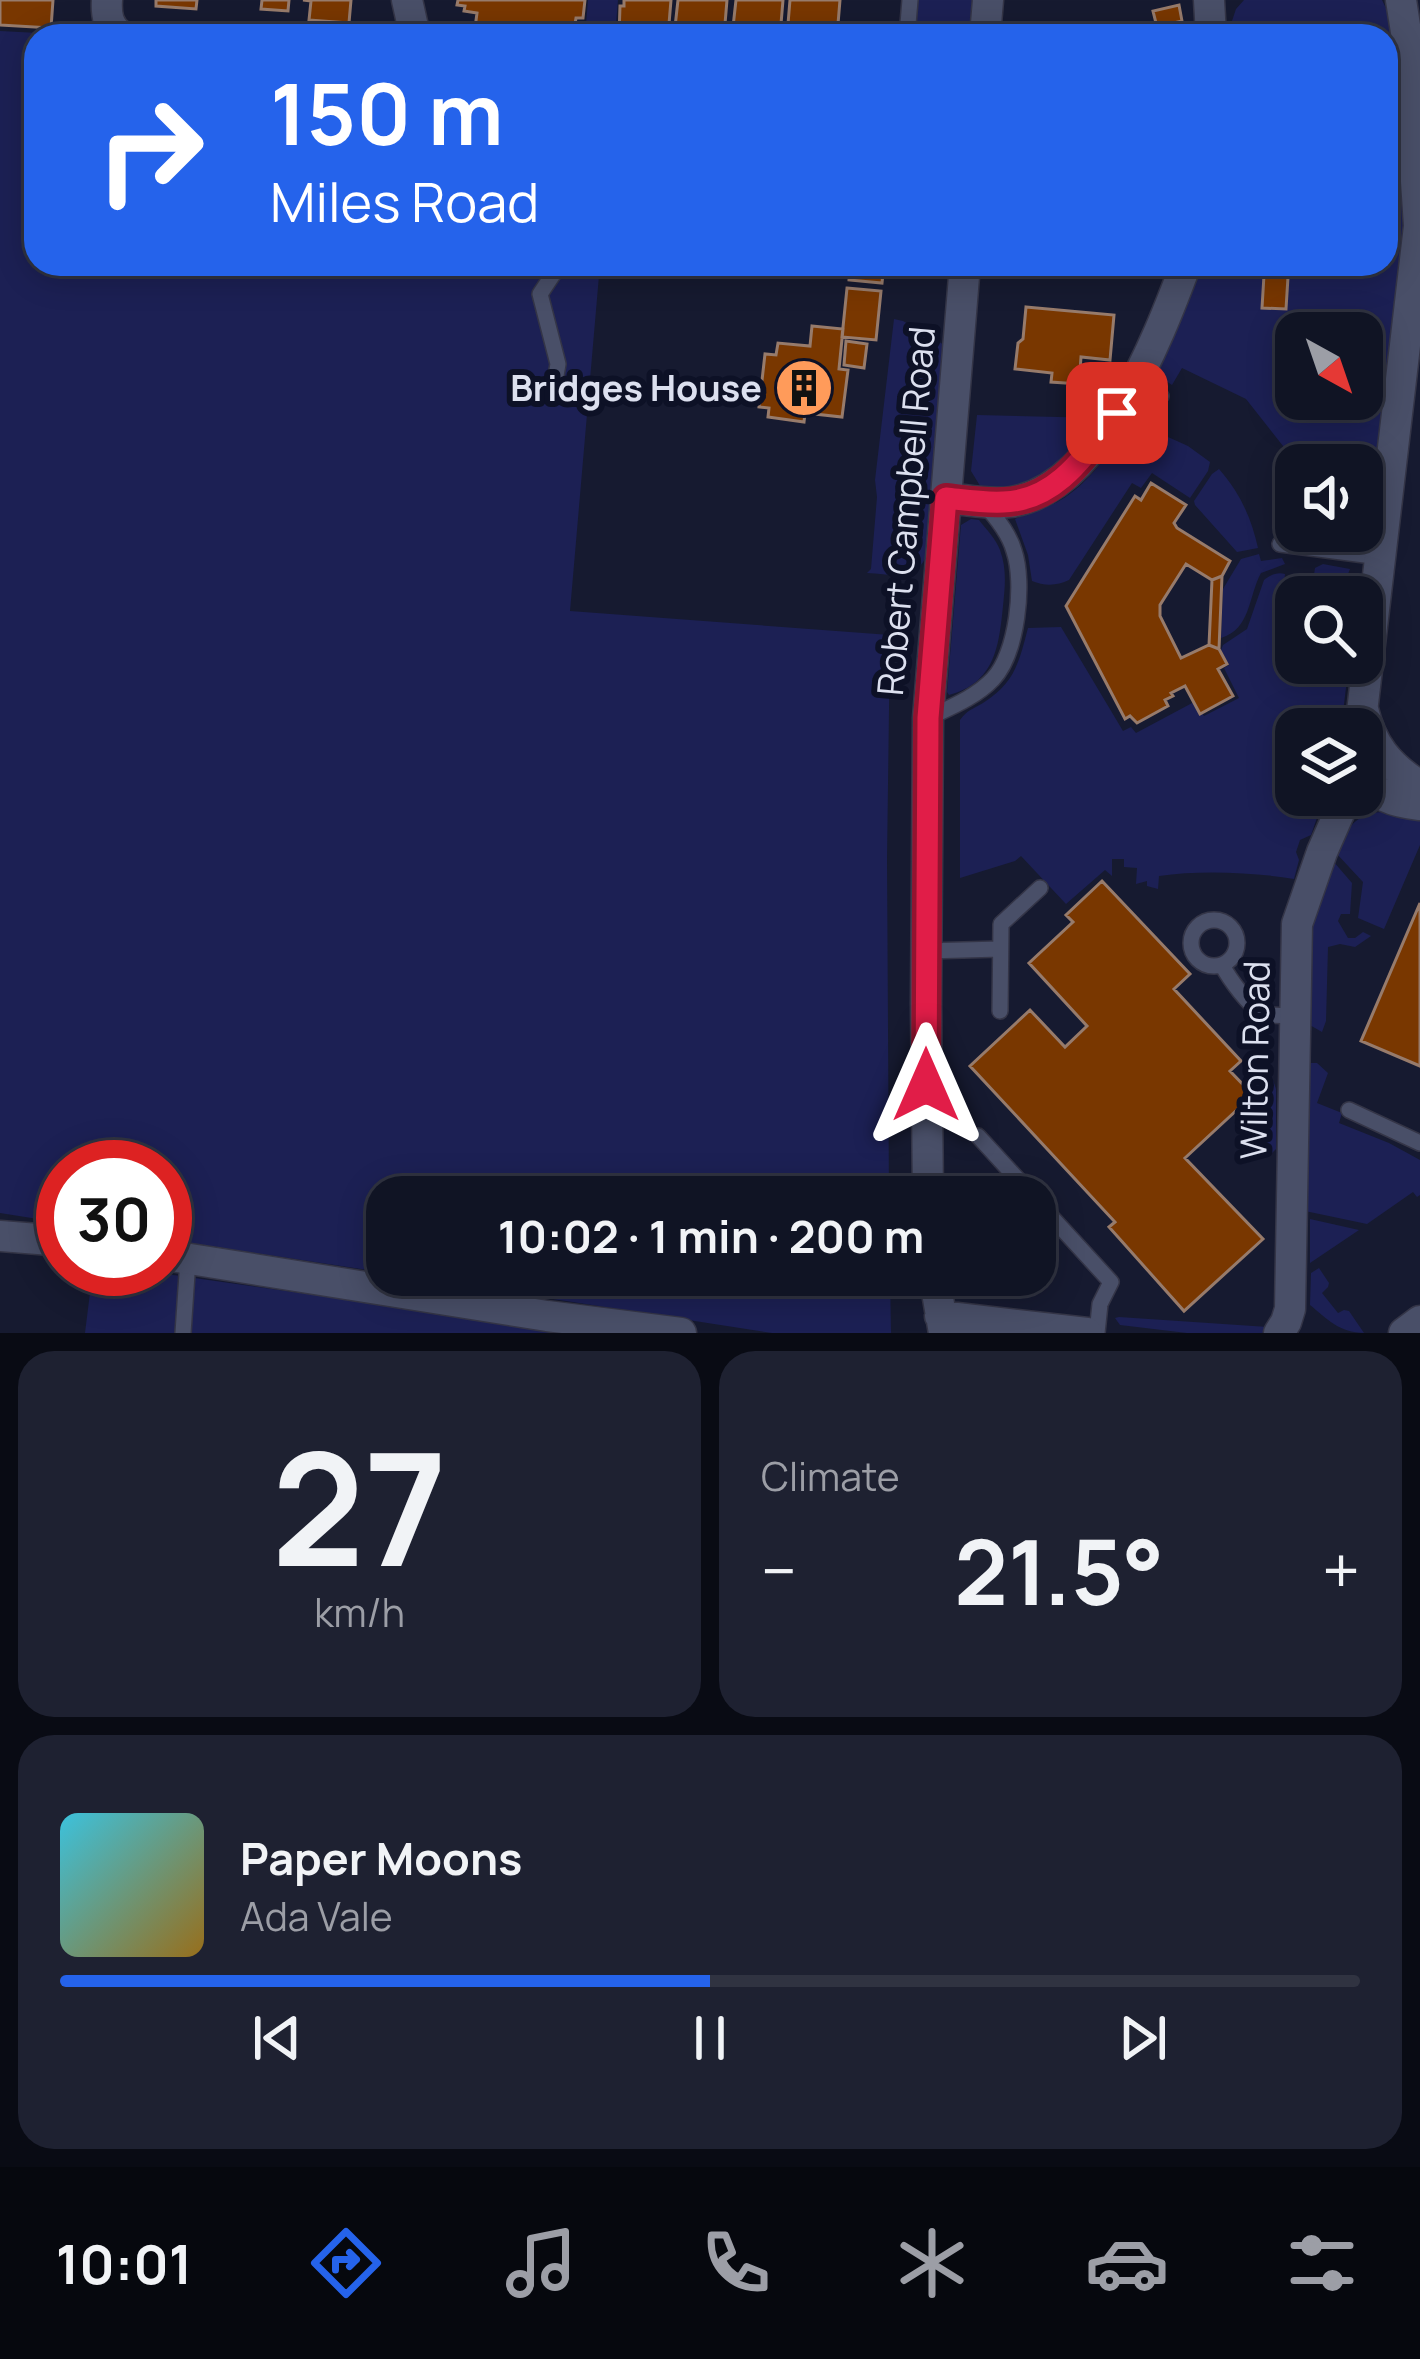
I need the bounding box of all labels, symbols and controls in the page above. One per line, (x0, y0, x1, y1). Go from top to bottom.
text: 150 m (270, 55, 504, 170)
icon: right (72, 72, 228, 228)
text: Miles Road (270, 164, 539, 238)
north arrow (1275, 312, 1383, 420)
map controls (1275, 312, 1383, 816)
street label: Robert Campbell Road (865, 324, 946, 698)
building icon: Bridges House (773, 357, 835, 419)
pin (1066, 362, 1168, 464)
place label: Bridges House (510, 363, 762, 412)
icon: arrive (1084, 380, 1150, 446)
button: sound (1275, 444, 1383, 552)
button: search (1275, 576, 1383, 684)
button: layers (1275, 708, 1383, 816)
street label: Wilton Road (1228, 960, 1281, 1160)
position arrow (863, 1022, 989, 1148)
speed limit sign: 30 (36, 1140, 192, 1296)
text: 10:02 · 1 min · 200 m (498, 1205, 924, 1267)
text: 27 (271, 1400, 448, 1613)
text: Climate (761, 1449, 900, 1503)
text: 21.5° (954, 1509, 1164, 1632)
text: − (761, 1525, 797, 1615)
text: + (1322, 1525, 1360, 1615)
text: km/h (314, 1585, 405, 1639)
text: Paper Moons (240, 1827, 522, 1889)
text: Ada Vale (240, 1889, 393, 1943)
icon: previous (244, 2005, 310, 2071)
icon: pause (677, 2005, 743, 2071)
icon: next (1110, 2005, 1176, 2071)
icon: directions (304, 2221, 388, 2305)
icon: music (499, 2221, 583, 2305)
icon: phone (694, 2221, 778, 2305)
icon: climate (890, 2221, 974, 2305)
icon: car (1085, 2221, 1169, 2305)
icon: filters (1280, 2221, 1364, 2305)
text: 10:01 (56, 2226, 193, 2300)

